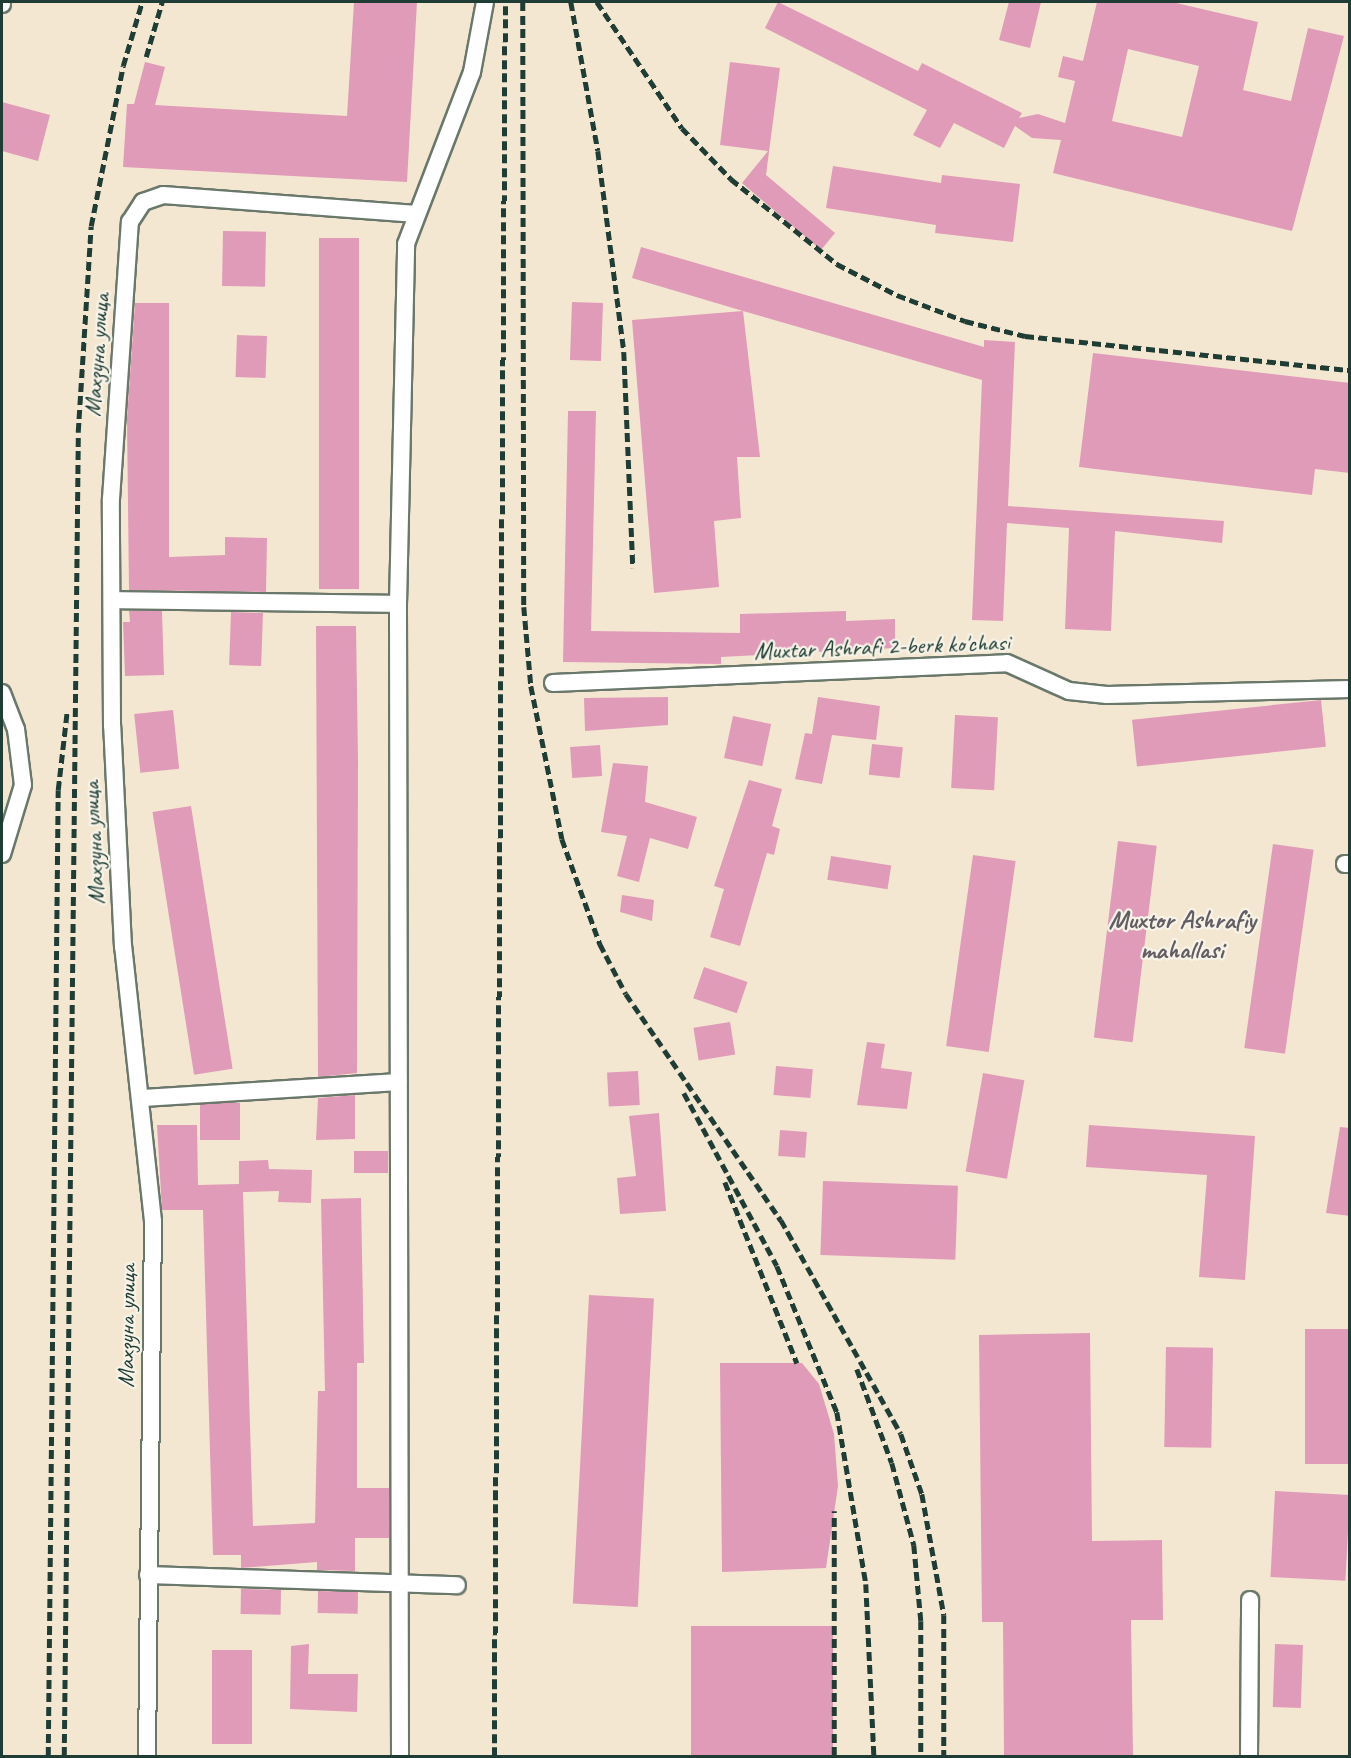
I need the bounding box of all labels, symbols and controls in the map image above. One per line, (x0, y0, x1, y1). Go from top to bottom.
street label: Махзуна улица (78, 293, 116, 417)
street label: Muxtar Ashrafi 2-berk ko'chasi (753, 628, 1011, 666)
street label: Махзуна улица (76, 781, 112, 905)
district label: Muxtor Ashrafiy mahallasi (1108, 904, 1256, 966)
street label: Махзуна улица (112, 1264, 142, 1388)

